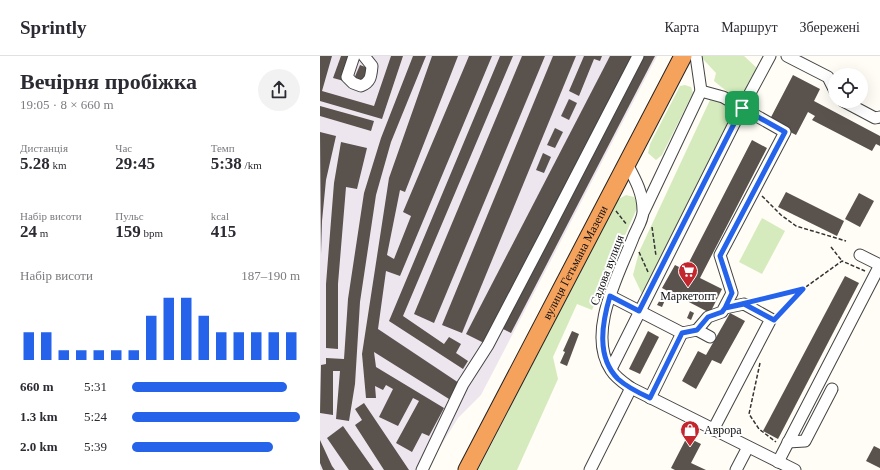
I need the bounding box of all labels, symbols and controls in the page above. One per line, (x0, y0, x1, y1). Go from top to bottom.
text: Sprintly (20, 17, 87, 38)
text: Карта (664, 20, 699, 35)
text: Маршрут (721, 20, 778, 35)
text: Збережені (800, 20, 860, 35)
map controls (828, 68, 868, 108)
button: locate (828, 68, 868, 108)
text: Вечірня пробіжка (20, 69, 197, 94)
button: share (258, 69, 300, 111)
pin (725, 91, 759, 125)
text: 19:05 · 8 × 660 m (20, 97, 114, 112)
icon: arrive (731, 97, 753, 119)
text: Дистанція (20, 142, 68, 154)
text: Час (115, 142, 132, 154)
text: Темп (211, 142, 235, 154)
text: 5.28 (20, 154, 50, 173)
text: 29:45 (115, 154, 155, 173)
text: 5:38 (211, 154, 242, 173)
text: km (50, 159, 67, 171)
text: /km (242, 159, 262, 171)
street label: вулиця Гетьмана Мазепи (540, 203, 611, 322)
text: Набір висоти (20, 210, 82, 222)
text: Пульс (115, 210, 144, 222)
text: kcal (211, 210, 229, 222)
text: 24 (20, 222, 37, 241)
text: 159 (115, 222, 141, 241)
text: 415 (211, 222, 236, 241)
text: m (37, 227, 48, 239)
text: bpm (141, 227, 163, 239)
street label: Садова вулиця (587, 232, 627, 307)
supermarket icon: Маркетопт (677, 260, 699, 288)
text: Набір висоти (20, 268, 93, 283)
text: 187–190 m (241, 268, 300, 283)
place label: Маркетопт (660, 289, 717, 303)
text: 660 m (20, 379, 54, 394)
text: 5:31 (84, 379, 107, 394)
text: 1.3 km (20, 409, 58, 424)
text: 5:24 (84, 409, 107, 424)
shop icon: Аврора (679, 419, 701, 447)
place label: Аврора (704, 423, 742, 437)
text: 2.0 km (20, 439, 58, 454)
text: 5:39 (84, 439, 107, 454)

